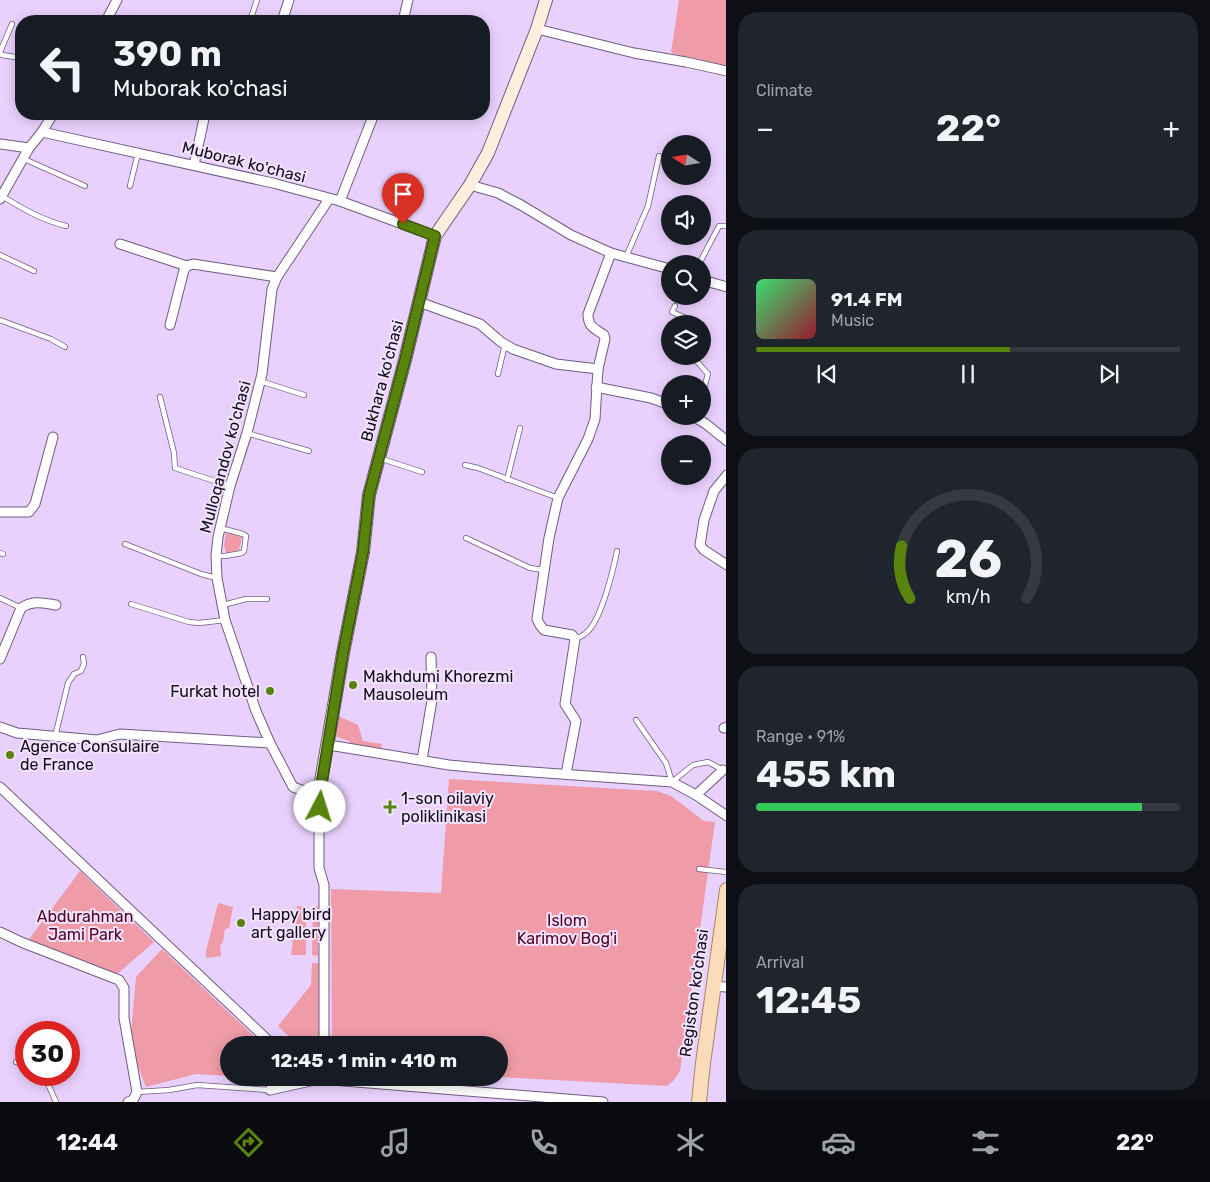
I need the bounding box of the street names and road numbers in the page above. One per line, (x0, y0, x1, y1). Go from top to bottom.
street label: Muborak ko'chasi (180, 137, 308, 187)
street label: Bukhara ko'chasi (357, 318, 407, 444)
street label: Mulloqandov ko'chasi (195, 379, 255, 535)
street label: Registon ko'chasi (676, 928, 712, 1058)

